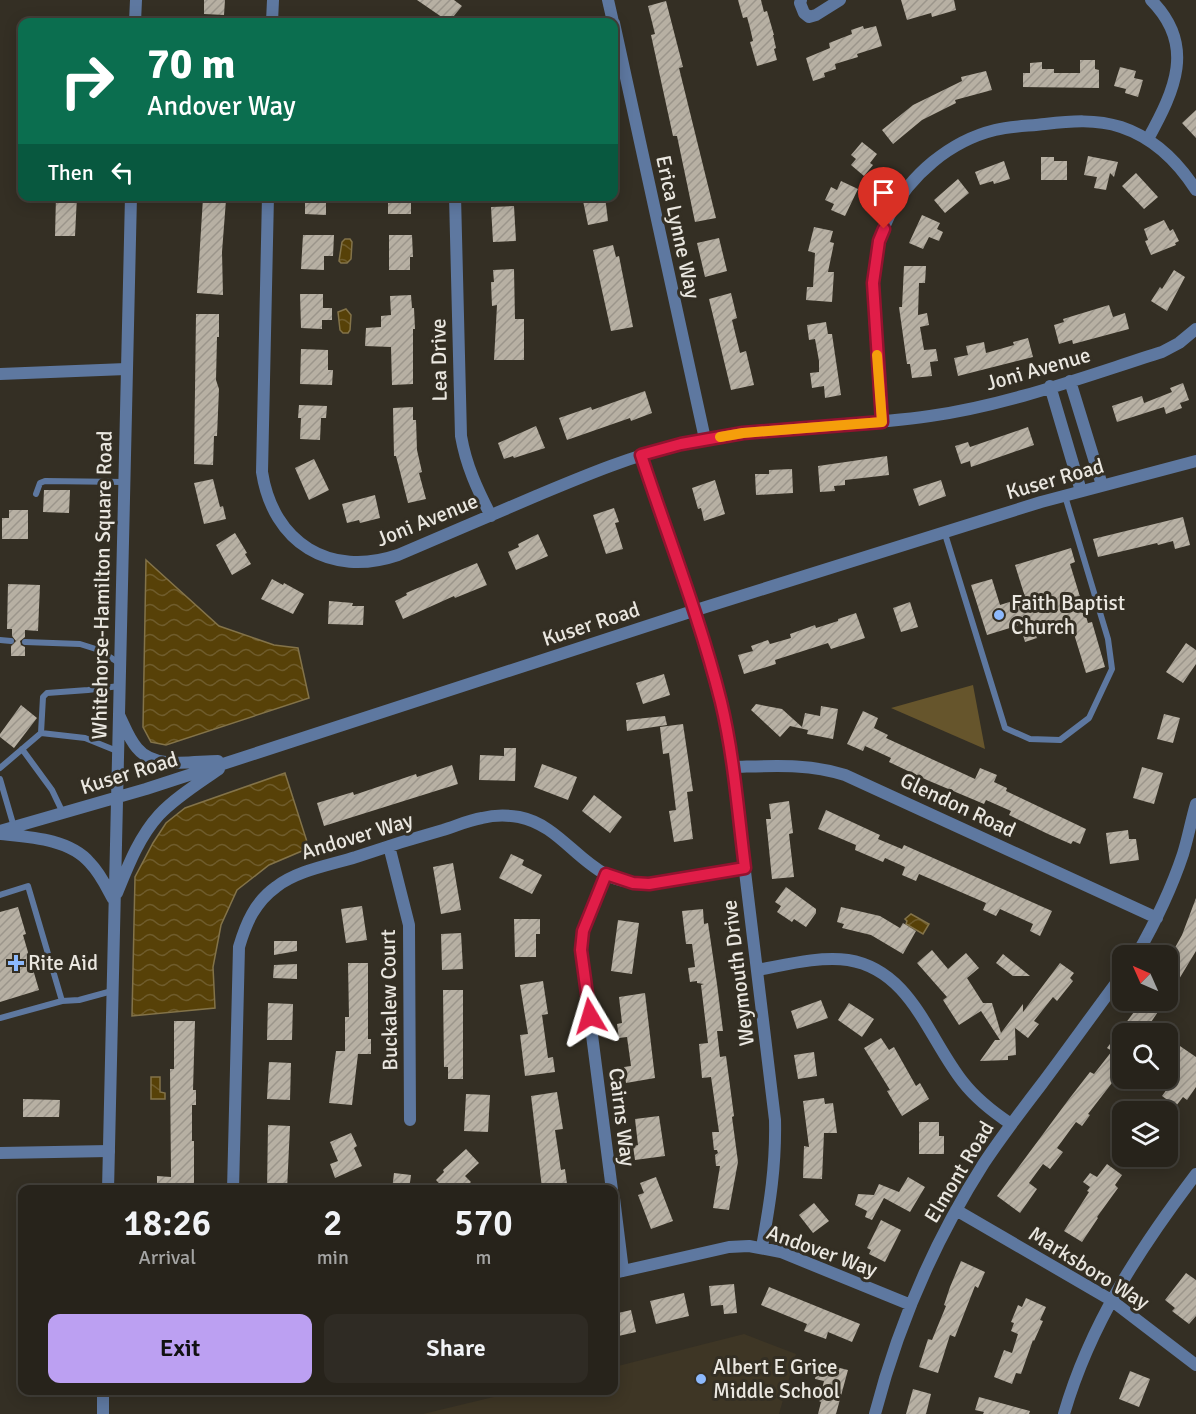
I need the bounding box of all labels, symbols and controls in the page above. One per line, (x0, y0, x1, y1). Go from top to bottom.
text: 70 m (147, 39, 236, 90)
icon: right (48, 42, 126, 120)
text: Andover Way (147, 90, 296, 123)
street label: Erica Lynne Way (650, 153, 706, 301)
icon: left (106, 156, 139, 189)
text: Then (48, 159, 94, 186)
pin (858, 167, 909, 229)
icon: arrive (867, 176, 900, 209)
street label: Lea Drive (425, 318, 453, 402)
street label: Joni Avenue (983, 342, 1093, 396)
street label: Whitehorse-Hamilton Square Road (86, 430, 118, 740)
street label: Kuser Road (1003, 453, 1107, 505)
street label: Joni Avenue (372, 488, 482, 552)
place label: Faith Baptist Church (1011, 590, 1125, 640)
street label: Kuser Road (539, 596, 643, 652)
marker: Faith Baptist Church (992, 608, 1006, 622)
street label: Kuser Road (77, 746, 181, 800)
street label: Glendon Road (896, 767, 1020, 843)
street label: Andover Way (298, 807, 416, 865)
street label: Weymouth Drive (716, 899, 760, 1047)
street label: Buckalew Court (375, 929, 403, 1071)
north arrow (1112, 945, 1178, 1011)
map controls (1112, 945, 1178, 1167)
place label: Rite Aid (28, 950, 98, 976)
marker: Rite Aid (9, 956, 23, 970)
position arrow (558, 984, 622, 1048)
button: search (1112, 1023, 1178, 1089)
street label: Cairns Way (603, 1066, 641, 1168)
button: layers (1112, 1101, 1178, 1167)
street label: Elmont Road (918, 1116, 1000, 1228)
text: 18:26 (123, 1201, 211, 1246)
text: 2 (323, 1201, 343, 1246)
text: 570 (454, 1201, 513, 1246)
street label: Andover Way (763, 1219, 881, 1283)
street label: Marksboro Way (1024, 1221, 1154, 1315)
text: Arrival (139, 1245, 196, 1270)
text: min (317, 1245, 349, 1270)
text: m (475, 1245, 491, 1270)
button: Exit (48, 1314, 312, 1383)
button: Share (324, 1314, 588, 1383)
place label: Albert E Grice Middle School (713, 1354, 840, 1404)
marker: Albert E Grice Middle School (694, 1372, 708, 1386)

